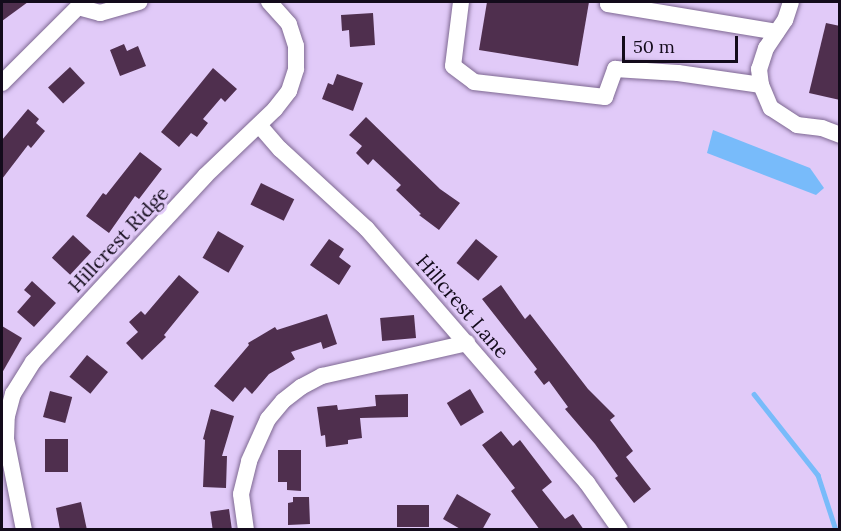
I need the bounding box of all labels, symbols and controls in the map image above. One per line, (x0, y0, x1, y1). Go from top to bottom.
scale bar (625, 24, 740, 62)
text: 50 m (633, 35, 675, 58)
street label: Hillcrest Ridge (63, 181, 173, 297)
street label: Hillcrest Lane (411, 249, 515, 363)

